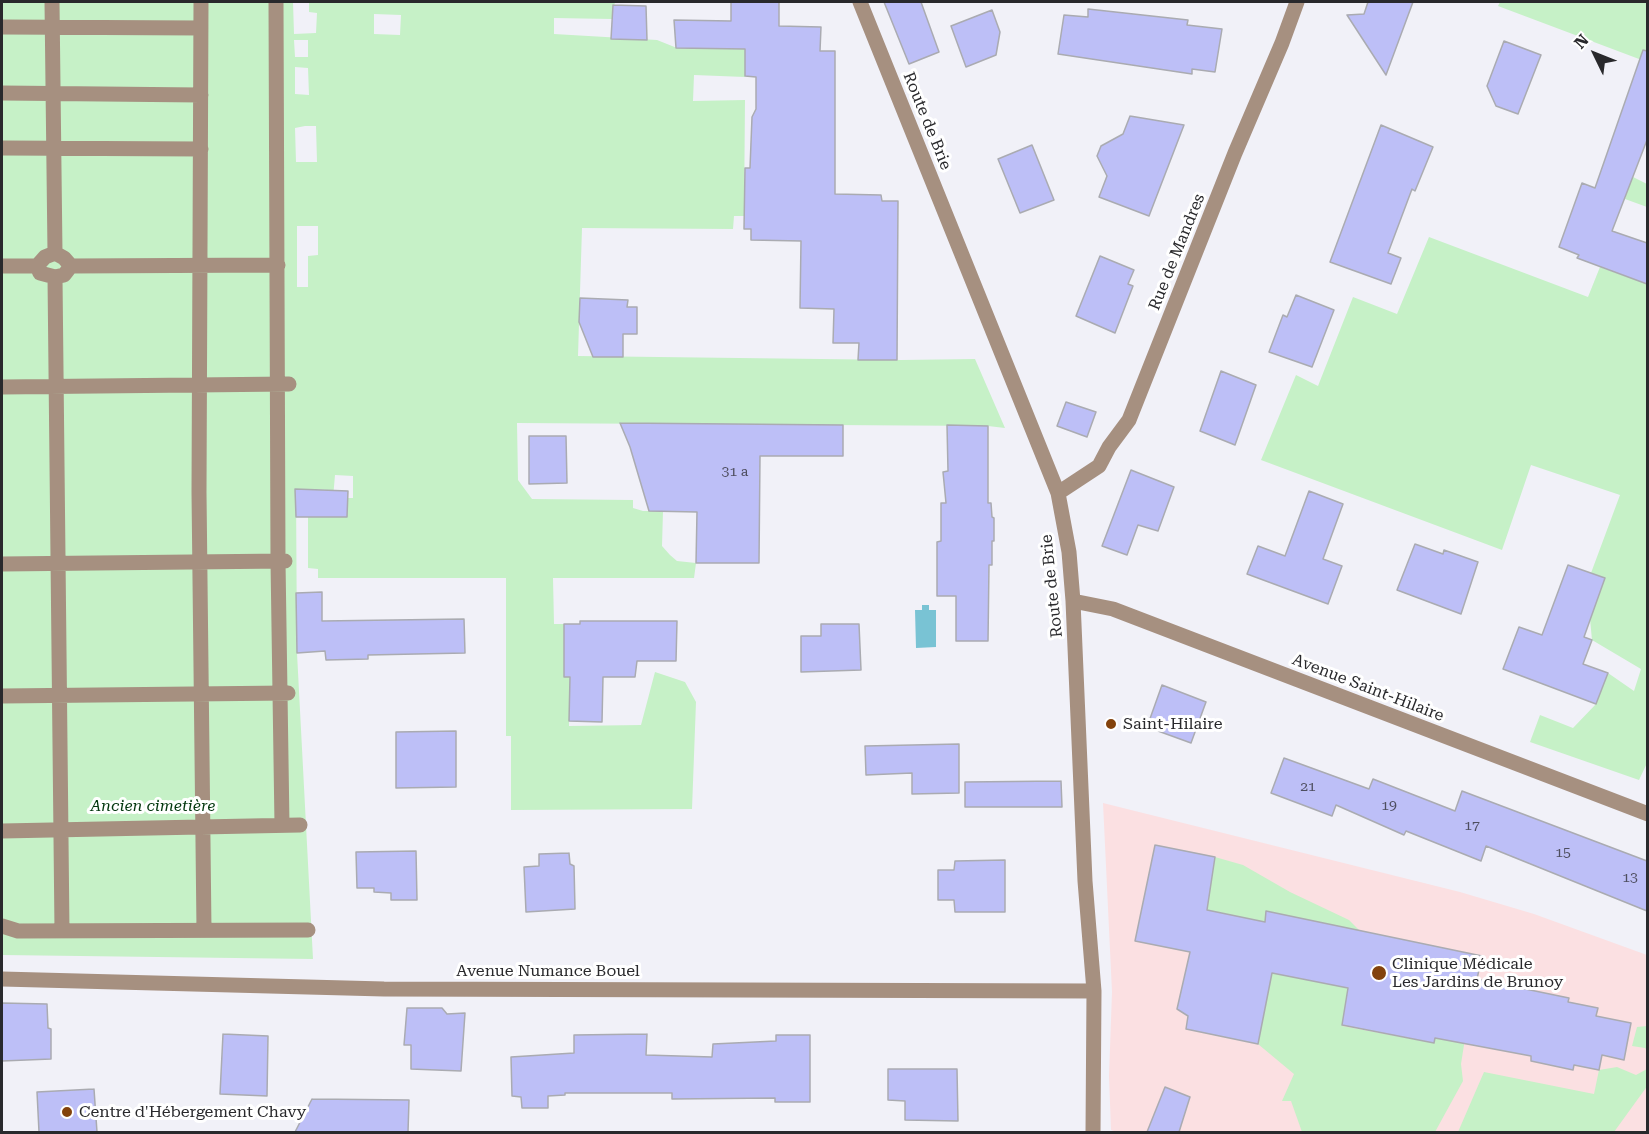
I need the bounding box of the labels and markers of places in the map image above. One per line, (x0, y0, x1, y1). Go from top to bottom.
place label: Saint-Hilaire (1123, 714, 1223, 734)
marker: Saint-Hilaire (1104, 717, 1118, 731)
place label: Clinique Médicale Les Jardins de Brunoy (1392, 954, 1563, 992)
marker: Clinique Médicale Les Jardins de Brunoy (1370, 964, 1388, 982)
place label: Centre d'Hébergement Chavy (79, 1102, 306, 1122)
marker: Centre d'Hébergement Chavy (60, 1105, 74, 1119)

